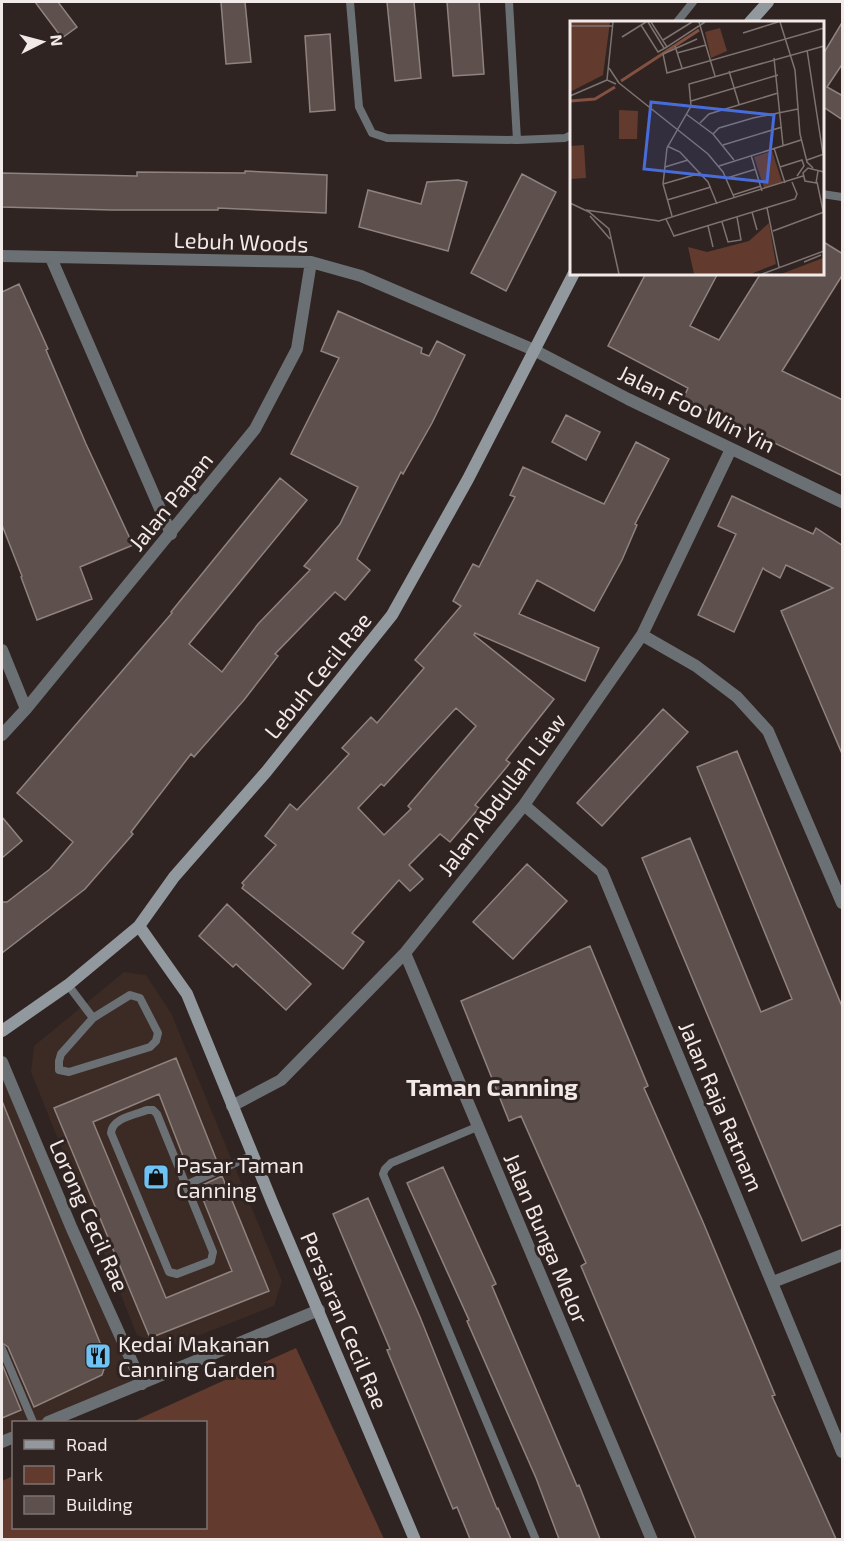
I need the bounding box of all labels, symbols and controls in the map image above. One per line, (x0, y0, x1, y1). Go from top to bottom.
north arrow (12, 12, 72, 72)
inset map (570, 21, 823, 274)
text: N (47, 34, 67, 47)
street label: Lebuh Woods (173, 226, 309, 256)
street label: Jalan Foo Win Yin (614, 359, 780, 457)
street label: Jalan Papan (123, 447, 217, 555)
street label: Lebuh Cecil Rae (258, 607, 376, 743)
street label: Jalan Abdullah Liew (432, 708, 570, 880)
street label: Jalan Raja Ratnam (674, 1017, 770, 1195)
district label: Taman Canning (406, 1072, 578, 1101)
street label: Lorong Cecil Rae (45, 1135, 135, 1295)
street label: Jalan Bunga Melor (499, 1149, 595, 1327)
place label: Pasar Taman Canning (176, 1151, 304, 1202)
shop icon: Pasar Taman Canning (141, 1162, 171, 1192)
street label: Persiaran Cecil Rae (296, 1228, 394, 1412)
place label: Kedai Makanan Canning Garden (118, 1330, 275, 1381)
restaurant icon: Kedai Makanan Canning Garden (83, 1341, 113, 1371)
legend (12, 1421, 207, 1529)
text: Road (66, 1433, 107, 1455)
text: Park (66, 1463, 103, 1485)
text: Building (66, 1493, 133, 1515)

